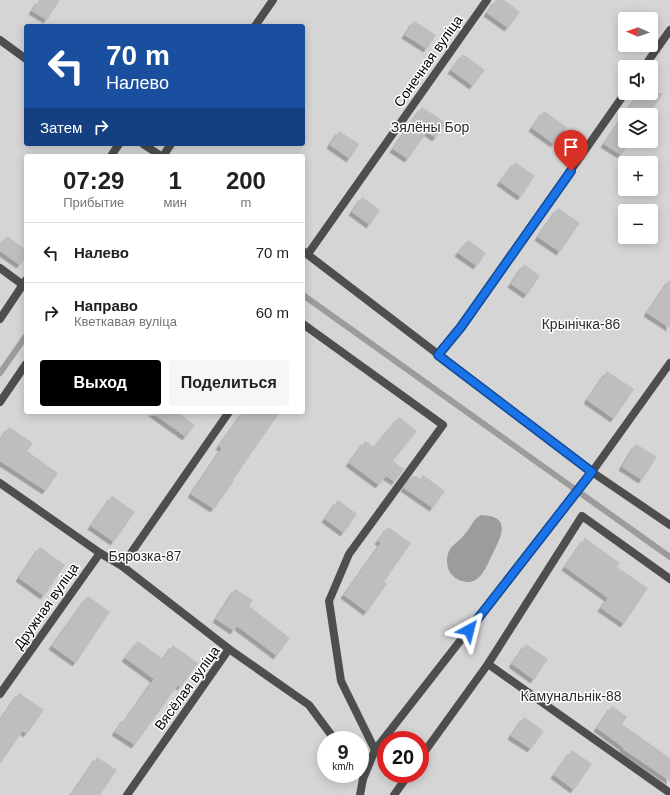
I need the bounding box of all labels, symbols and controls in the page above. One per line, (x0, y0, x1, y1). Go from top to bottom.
street label: Сонечная вуліца (390, 12, 466, 110)
north arrow (618, 12, 658, 52)
map controls (618, 12, 658, 244)
icon: left (40, 40, 92, 92)
text: 70 m (106, 40, 170, 71)
button: sound (618, 60, 658, 100)
text: Налево (106, 73, 169, 93)
button: layers (618, 108, 658, 148)
icon: right (90, 116, 112, 138)
text: Затем (40, 119, 82, 136)
park label: Зялёны Бор (391, 119, 469, 135)
pin (554, 130, 588, 171)
icon: arrive (560, 136, 582, 158)
button: + (618, 156, 658, 196)
text: 07:29 (63, 167, 124, 194)
text: 1 (168, 167, 182, 194)
text: 200 (226, 167, 266, 194)
text: Прибытие (63, 195, 124, 210)
text: мин (163, 195, 187, 210)
text: m (240, 195, 251, 210)
button: − (618, 204, 658, 244)
icon: left (40, 242, 62, 264)
text: Налево (74, 244, 129, 261)
text: 70 m (256, 244, 289, 261)
text: Направо (74, 297, 138, 314)
icon: right (40, 302, 62, 324)
text: 60 m (256, 304, 289, 321)
text: Кветкавая вуліца (74, 314, 177, 329)
park label: Крынічка-86 (542, 316, 621, 332)
button: Выход (40, 360, 161, 406)
button: Поделиться (169, 360, 289, 406)
park label: Бярозка-87 (108, 548, 182, 564)
street label: Дружная вуліца (10, 560, 82, 652)
position arrow (448, 609, 490, 651)
street label: Вясёлая вуліца (151, 643, 223, 733)
park label: Камунальнік-88 (521, 688, 622, 704)
speed limit sign: 20 (377, 731, 429, 783)
text: 9 (337, 741, 349, 763)
text: km/h (332, 761, 354, 772)

